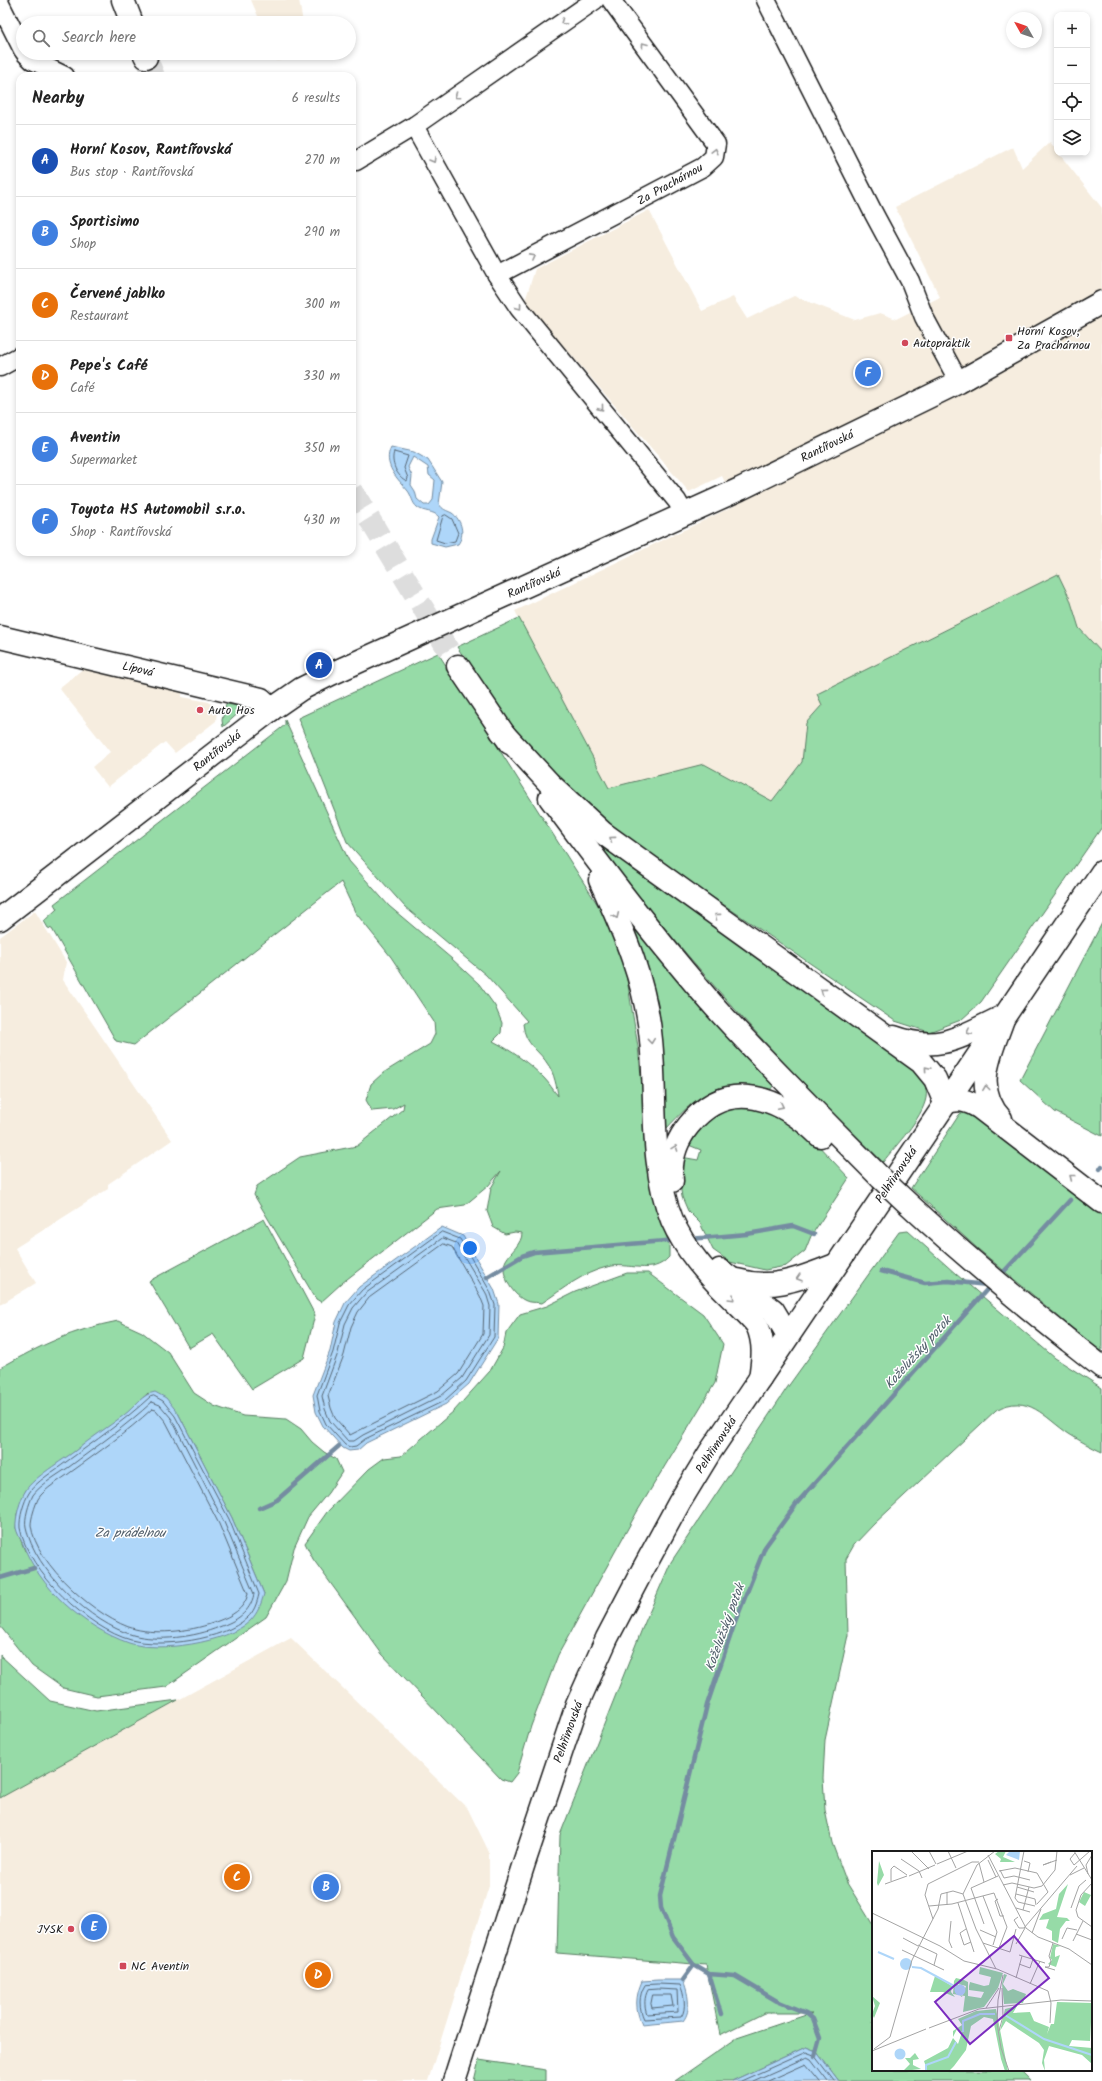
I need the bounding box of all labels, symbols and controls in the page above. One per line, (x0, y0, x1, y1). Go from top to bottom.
north arrow (1006, 12, 1042, 48)
map controls (1054, 12, 1090, 156)
button: + (1054, 12, 1090, 48)
search box (16, 16, 356, 60)
one-way arrow (561, 17, 568, 24)
text: Search here (62, 26, 136, 50)
icon: search (30, 27, 52, 49)
one-way arrow (642, 43, 649, 50)
button: − (1054, 48, 1090, 84)
button: locate (1054, 84, 1090, 120)
text: Nearby (32, 85, 84, 112)
text: 6 results (292, 88, 340, 109)
one-way arrow (454, 91, 461, 98)
button: layers (1054, 120, 1090, 156)
text: Horní Kosov, Rantířovská (70, 138, 232, 162)
one-way arrow (710, 148, 718, 154)
text: A (41, 150, 49, 171)
text: 270 m (304, 150, 340, 171)
one-way arrow (428, 156, 435, 164)
street label: Za Prachárnou (634, 158, 707, 210)
text: Bus stop · Rantířovská (70, 162, 194, 183)
text: Sportisimo (70, 210, 139, 234)
text: B (41, 222, 49, 243)
text: 290 m (304, 222, 340, 243)
text: Shop (70, 234, 96, 255)
one-way arrow (528, 254, 535, 261)
text: Červené jablko (70, 282, 165, 306)
text: C (41, 294, 49, 315)
text: 300 m (304, 294, 340, 315)
one-way arrow (514, 303, 521, 310)
text: Restaurant (70, 306, 129, 327)
place label: Horní Kosov, Za Prachárnou (1017, 322, 1090, 355)
marker: Horní Kosov, Za Prachárnou (1004, 333, 1014, 343)
place label: Autopraktik (913, 334, 971, 353)
marker: Autopraktik (900, 338, 910, 348)
text: Pepe's Café (70, 354, 147, 378)
pin: F (855, 358, 881, 388)
text: D (41, 366, 49, 387)
text: 330 m (303, 366, 340, 387)
text: Café (70, 378, 94, 399)
one-way arrow (596, 403, 603, 411)
street label: Rantířovská (797, 425, 858, 468)
text: Aventin (70, 426, 120, 450)
text: E (41, 438, 49, 459)
text: 350 m (304, 438, 340, 459)
text: Supermarket (70, 450, 137, 471)
text: Toyota HS Automobil s.r.o. (70, 498, 245, 522)
text: F (41, 510, 49, 531)
text: 430 m (303, 510, 340, 531)
text: Shop · Rantířovská (70, 522, 172, 543)
street label: Rantířovská (504, 563, 565, 604)
pin: A (306, 650, 332, 680)
street label: Lípová (120, 657, 157, 683)
place label: Auto Hos (208, 701, 255, 720)
marker: Auto Hos (195, 705, 205, 715)
street label: Rantířovská (189, 725, 247, 777)
one-way arrow (609, 837, 616, 844)
one-way arrow (611, 912, 619, 920)
one-way arrow (714, 913, 721, 921)
one-way arrow (820, 989, 827, 996)
one-way arrow (965, 1028, 973, 1035)
one-way arrow (646, 1038, 655, 1044)
one-way arrow (925, 1066, 932, 1073)
one-way arrow (981, 1085, 990, 1091)
one-way arrow (777, 1101, 784, 1109)
street label: Pelhřimovská (871, 1142, 923, 1207)
one-way arrow (670, 1144, 679, 1151)
one-way arrow (1069, 1174, 1076, 1182)
your location (460, 1238, 480, 1258)
one-way arrow (796, 1273, 803, 1282)
one-way arrow (727, 1293, 735, 1301)
water label: Koželužský potok (879, 1310, 958, 1394)
street label: Pelhřimovská (691, 1412, 743, 1477)
water label: Za prádelnou (95, 1523, 167, 1544)
water label: Koželužský potok (700, 1579, 752, 1674)
street label: Pelhřimovská (549, 1697, 589, 1766)
inset map (872, 1851, 1092, 2071)
pin: C (224, 1862, 250, 1892)
pin: B (313, 1872, 339, 1902)
pin: E (81, 1912, 107, 1942)
place label: JYSK (37, 1920, 64, 1939)
marker: JYSK (66, 1924, 76, 1934)
place label: NC Aventin (131, 1957, 189, 1976)
pin: D (305, 1960, 331, 1990)
marker: NC Aventin (118, 1961, 128, 1971)

